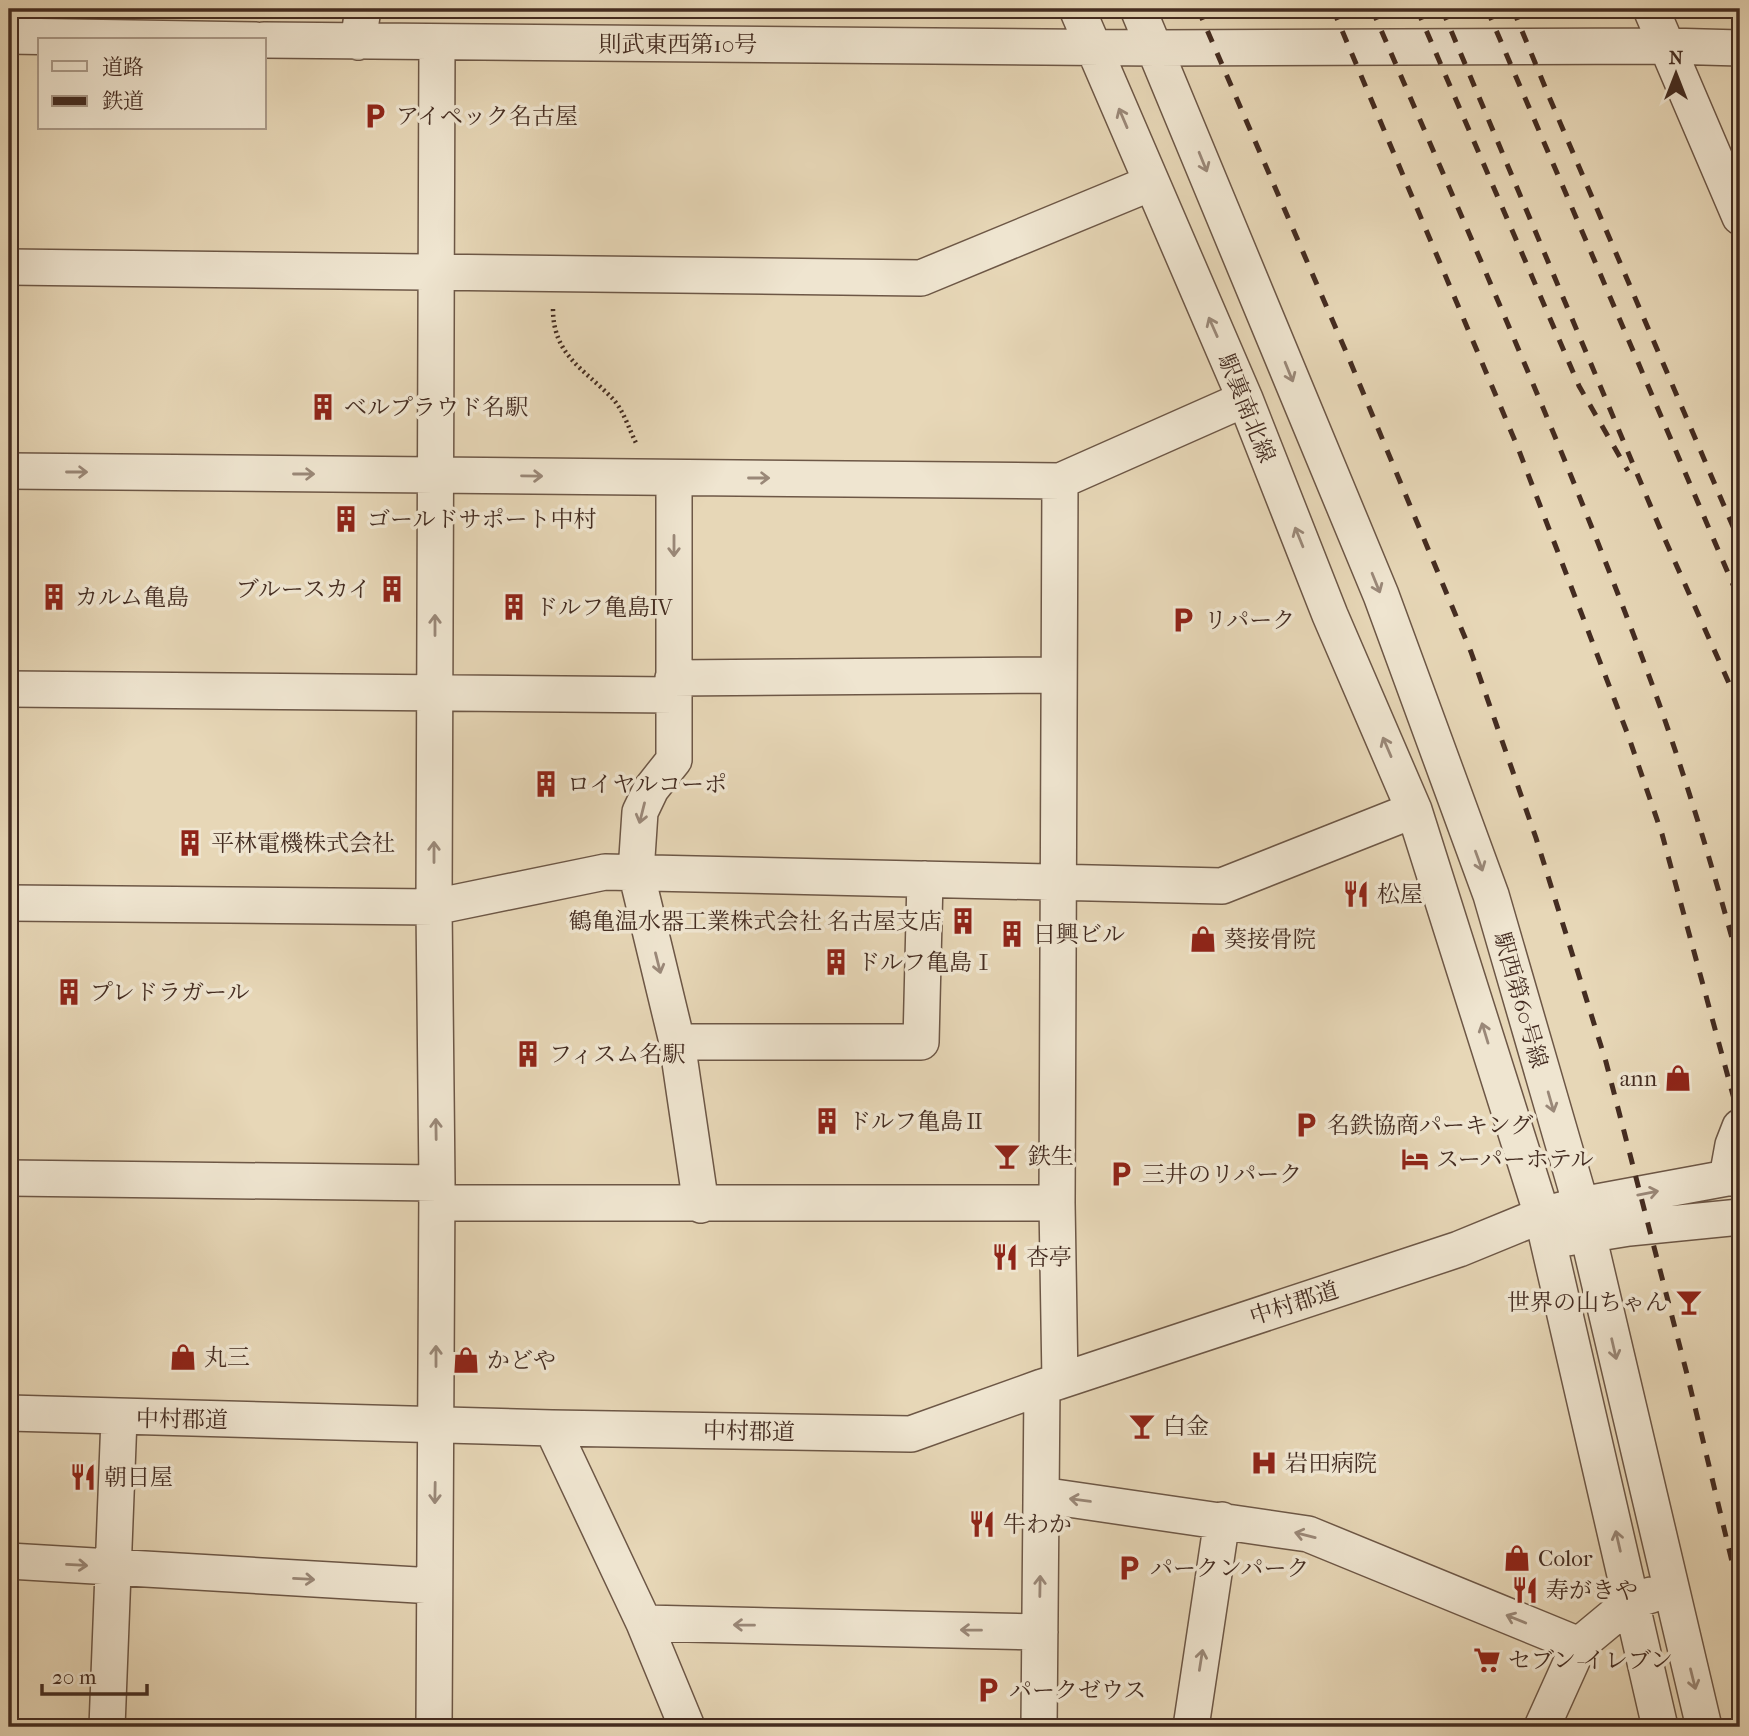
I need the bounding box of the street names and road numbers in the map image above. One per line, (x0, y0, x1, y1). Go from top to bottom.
street label: 則武東西第10号 (599, 31, 757, 58)
street label: 駅裏南北線 (1212, 350, 1281, 467)
street label: 駅西第60号線 (1488, 929, 1553, 1071)
street label: 中村郡道 (1246, 1276, 1342, 1331)
street label: 中村郡道 (136, 1405, 228, 1434)
street label: 中村郡道 (703, 1417, 795, 1446)

